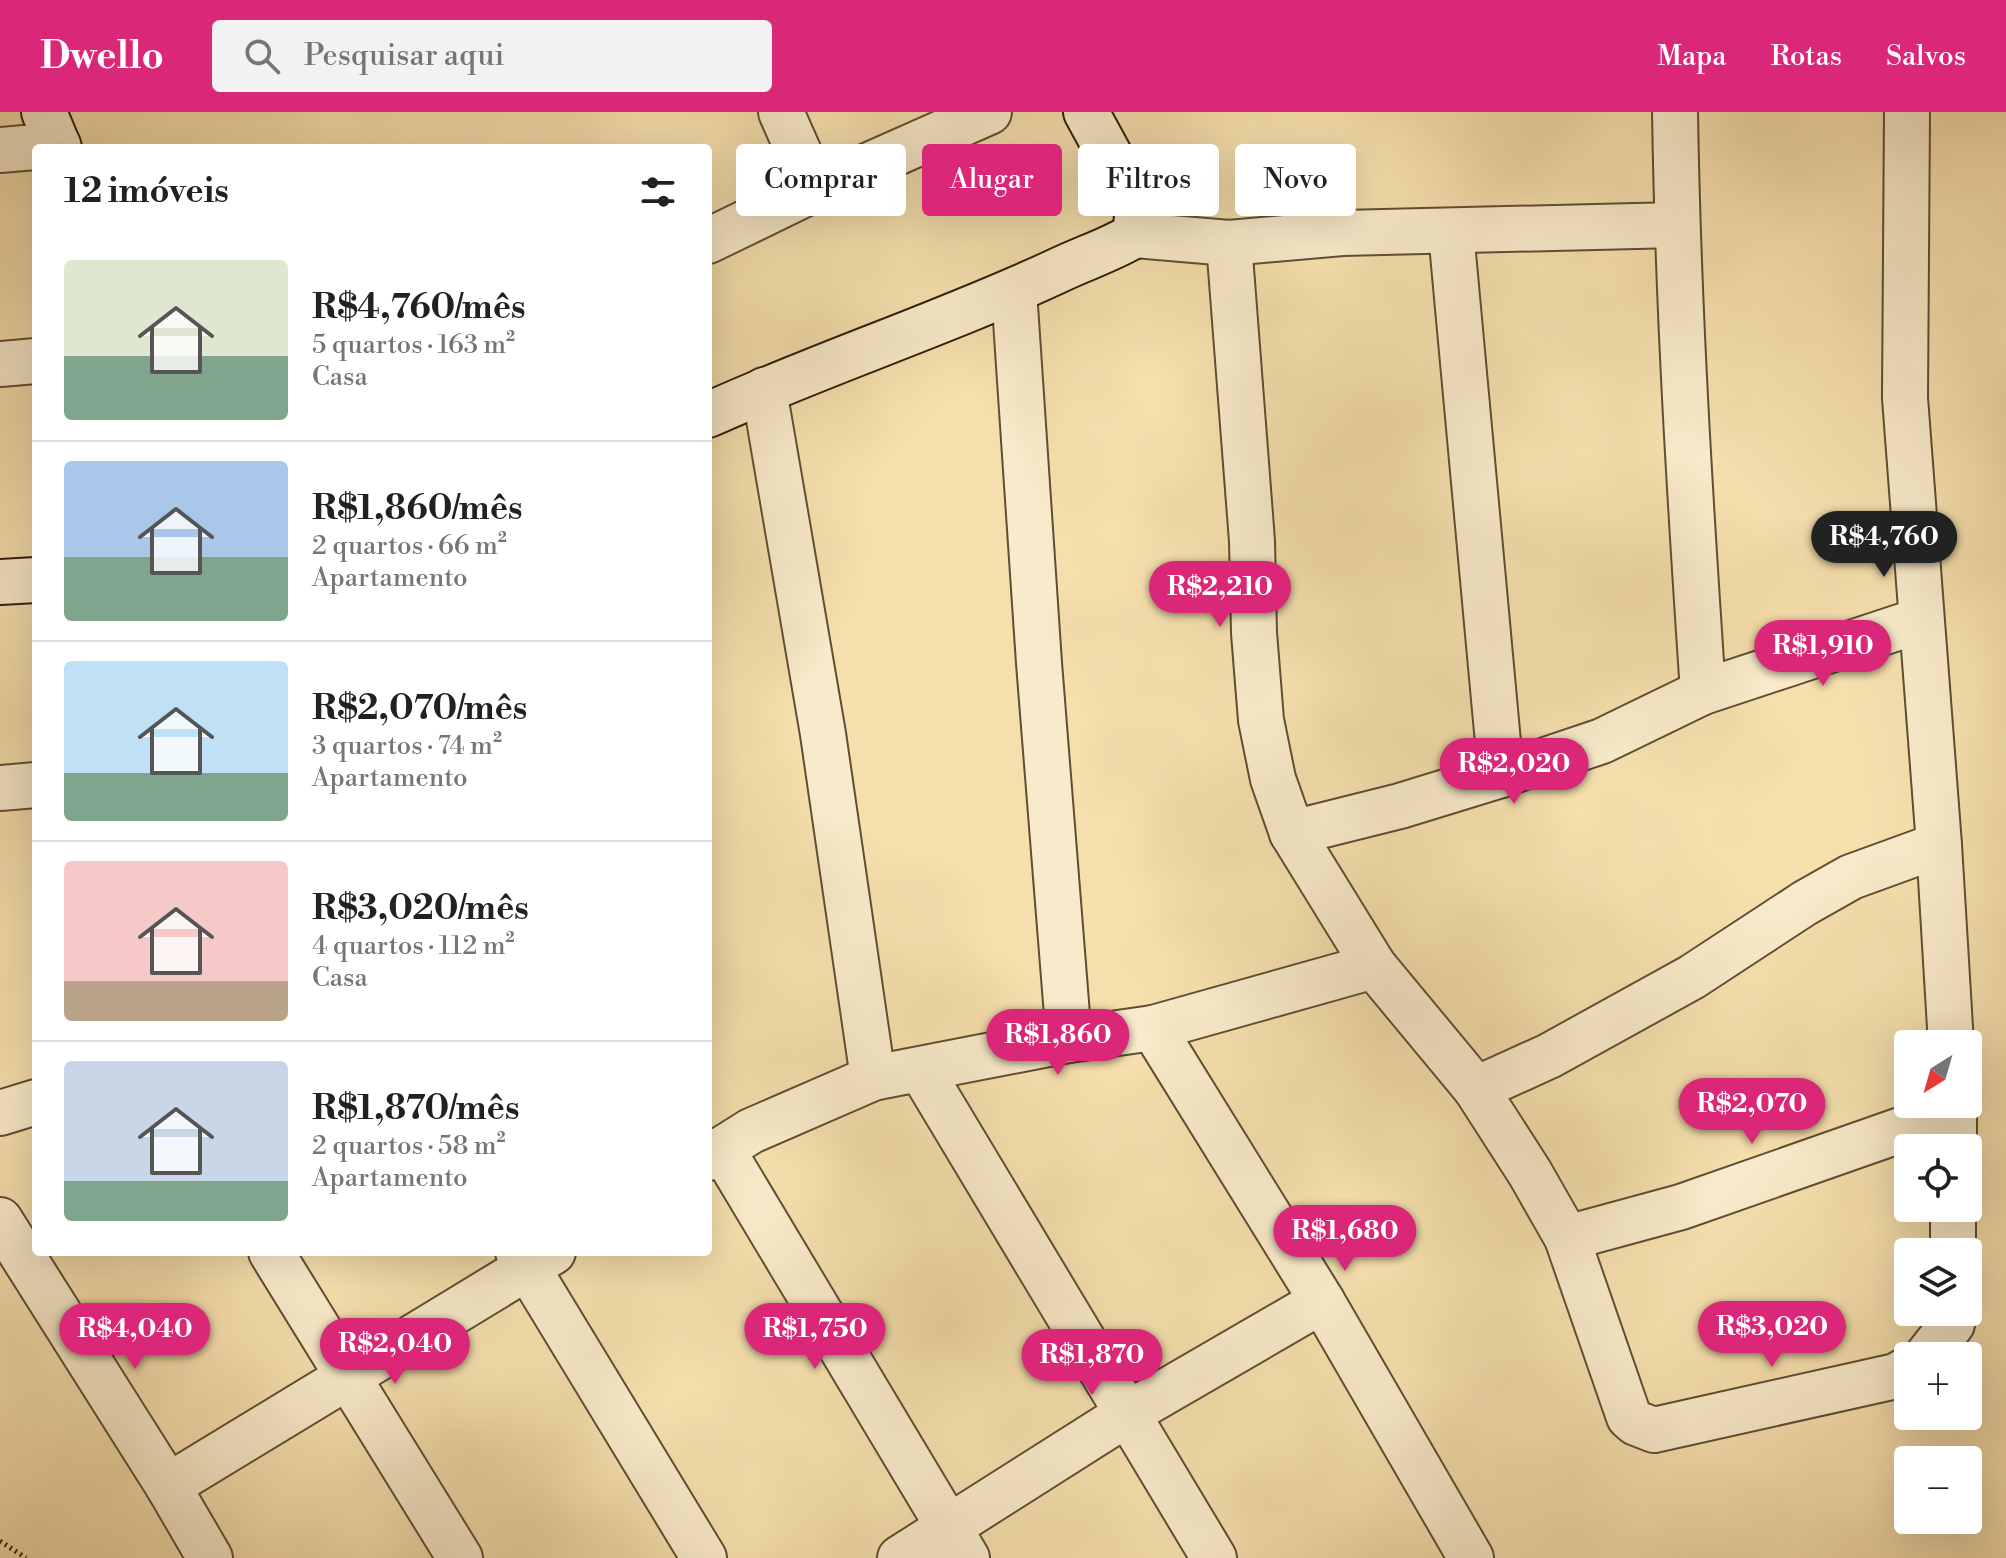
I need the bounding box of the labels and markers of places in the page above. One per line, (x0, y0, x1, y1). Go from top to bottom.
pin: R$4,760 (1810, 511, 1958, 579)
pin: R$2,210 (1146, 561, 1294, 629)
pin: R$1,910 (1749, 620, 1897, 688)
pin: R$2,020 (1440, 738, 1588, 806)
pin: R$1,860 (984, 1009, 1132, 1077)
pin: R$2,070 (1678, 1078, 1826, 1146)
pin: R$1,680 (1271, 1205, 1419, 1273)
pin: R$3,020 (1698, 1301, 1846, 1369)
pin: R$4,040 (61, 1303, 209, 1371)
pin: R$1,750 (741, 1303, 889, 1371)
pin: R$2,040 (321, 1318, 469, 1386)
pin: R$1,870 (1018, 1329, 1166, 1397)

